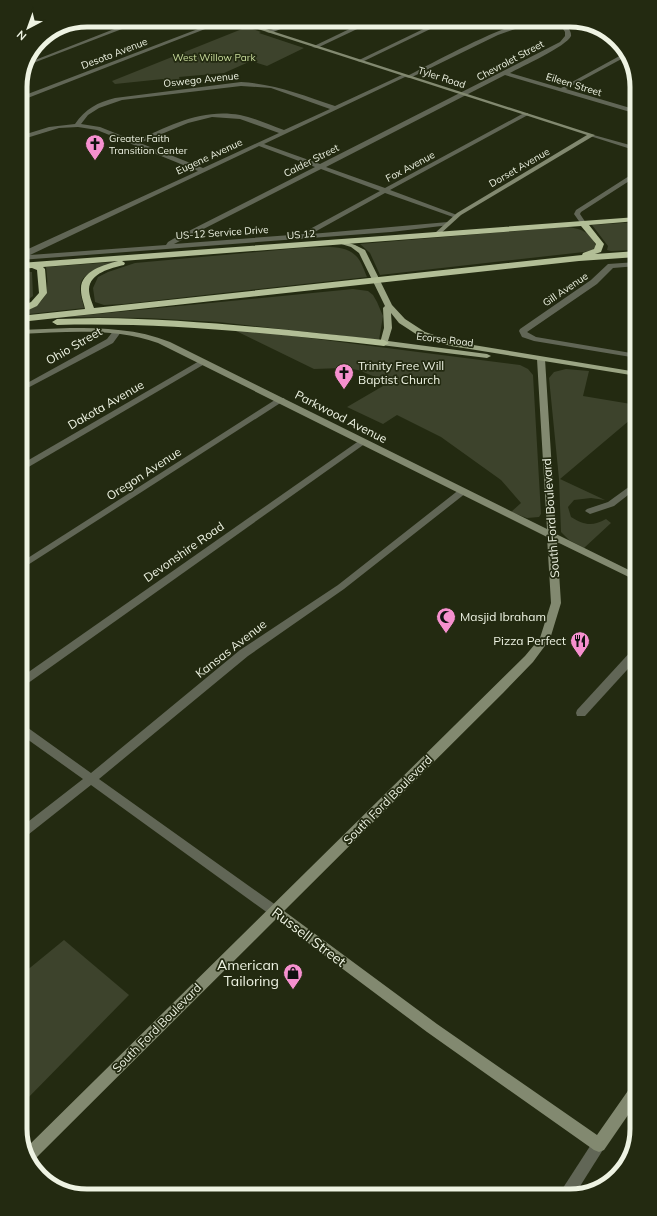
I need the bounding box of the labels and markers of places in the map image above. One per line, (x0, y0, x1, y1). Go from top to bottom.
place label: Greater Faith Transition Center (109, 132, 188, 157)
church icon: Greater Faith Transition Center (84, 133, 106, 161)
place label: Trinity Free Will Baptist Church (358, 358, 444, 387)
church icon: Trinity Free Will Baptist Church (333, 362, 355, 390)
mosque icon: Masjid Ibraham (435, 606, 457, 634)
place label: Masjid Ibraham (460, 609, 546, 624)
restaurant icon: Pizza Perfect (569, 630, 591, 658)
place label: Pizza Perfect (493, 633, 566, 648)
place label: American Tailoring (217, 956, 279, 990)
shop icon: American Tailoring (282, 962, 304, 990)

